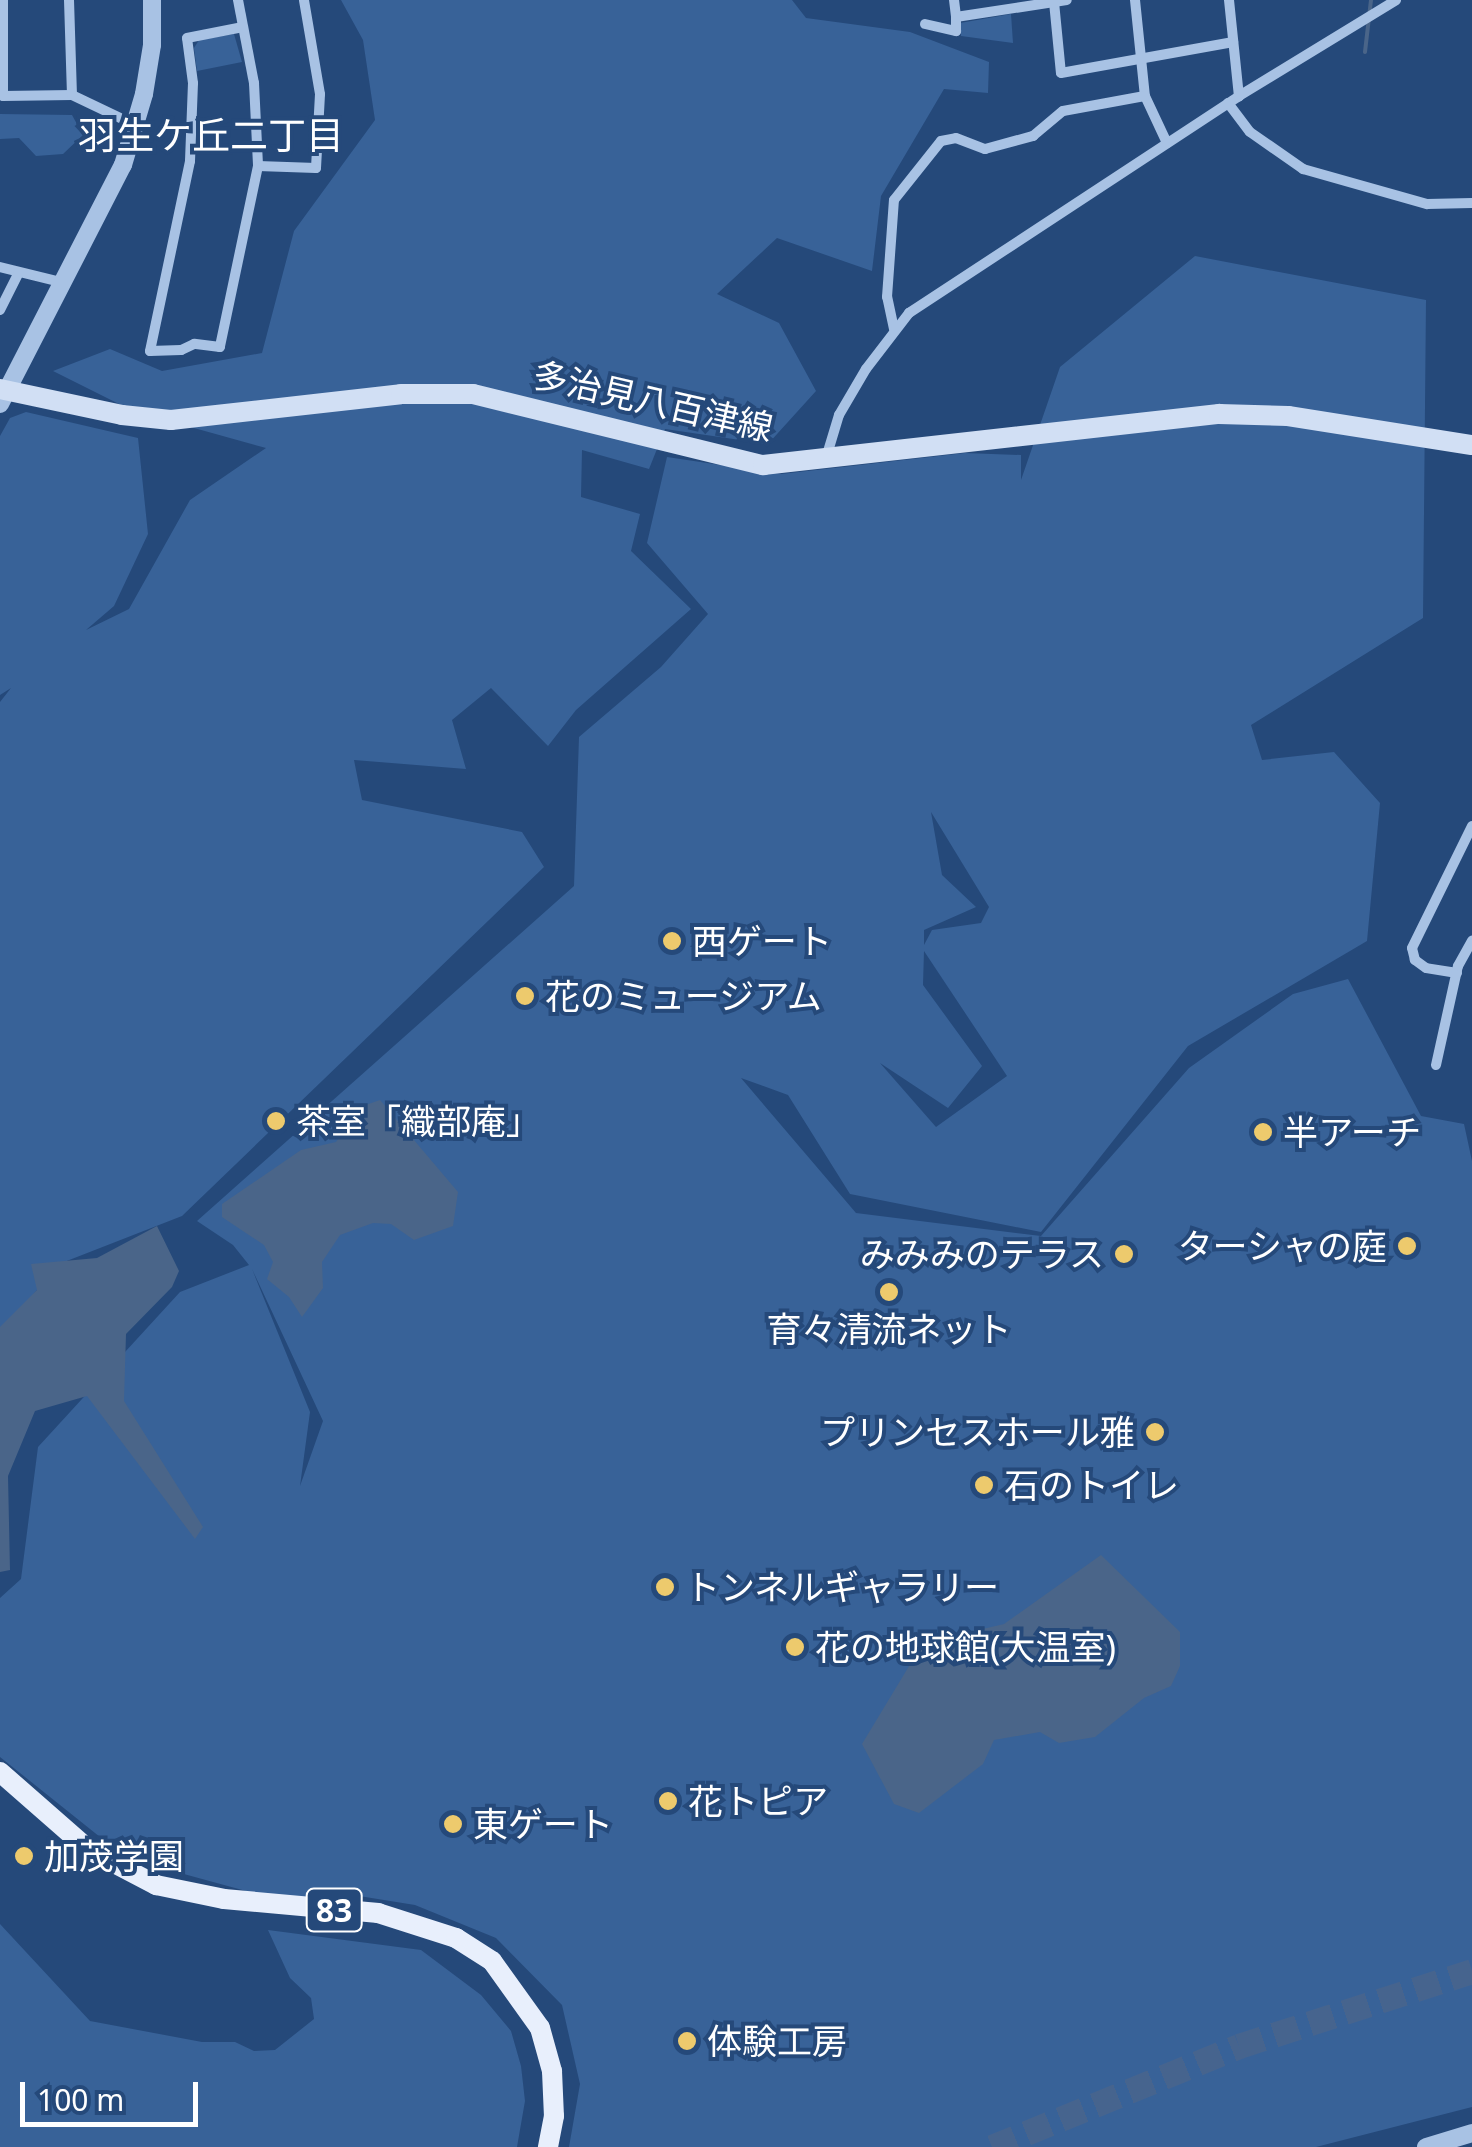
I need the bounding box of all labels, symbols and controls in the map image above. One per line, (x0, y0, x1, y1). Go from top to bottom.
district label: 羽生ケ丘二丁目 (78, 112, 344, 158)
street label: 多治見八百津線 (529, 353, 777, 449)
place label: 西ゲート (692, 920, 832, 962)
marker: 西ゲート (661, 930, 683, 952)
place label: 花のミュージアム (545, 975, 825, 1017)
marker: 花のミュージアム (514, 985, 536, 1007)
place label: 茶室「織部庵」 (296, 1100, 541, 1142)
marker: 茶室「織部庵」 (265, 1110, 287, 1132)
place label: 半アーチ (1283, 1111, 1421, 1153)
marker: 半アーチ (1252, 1121, 1274, 1143)
place label: ターシャの庭 (1177, 1225, 1387, 1267)
place label: みみみのテラス (859, 1233, 1104, 1275)
marker: ターシャの庭 (1396, 1235, 1418, 1257)
marker: みみみのテラス (1113, 1243, 1135, 1265)
marker: 育々清流ネット (878, 1281, 900, 1303)
place label: 育々清流ネット (767, 1308, 1011, 1350)
place label: プリンセスホール雅 (820, 1411, 1135, 1453)
marker: プリンセスホール雅 (1144, 1421, 1166, 1443)
place label: 石のトイレ (1004, 1464, 1179, 1506)
marker: 石のトイレ (973, 1474, 995, 1496)
place label: トンネルギャラリー (685, 1566, 1000, 1608)
marker: トンネルギャラリー (654, 1576, 676, 1598)
place label: 花の地球館(大温室) (815, 1626, 1116, 1668)
marker: 花の地球館(大温室) (784, 1636, 806, 1658)
place label: 花トピア (688, 1780, 828, 1822)
marker: 花トピア (657, 1790, 679, 1812)
place label: 東ゲート (473, 1803, 613, 1845)
marker: 東ゲート (442, 1813, 464, 1835)
place label: 加茂学園 (44, 1835, 184, 1877)
marker: 加茂学園 (13, 1845, 35, 1867)
road number: 83 (304, 1883, 364, 1937)
place label: 体験工房 (707, 2020, 847, 2062)
marker: 体験工房 (676, 2030, 698, 2052)
scale bar (25, 2062, 202, 2124)
text: 100 m (37, 2079, 124, 2120)

